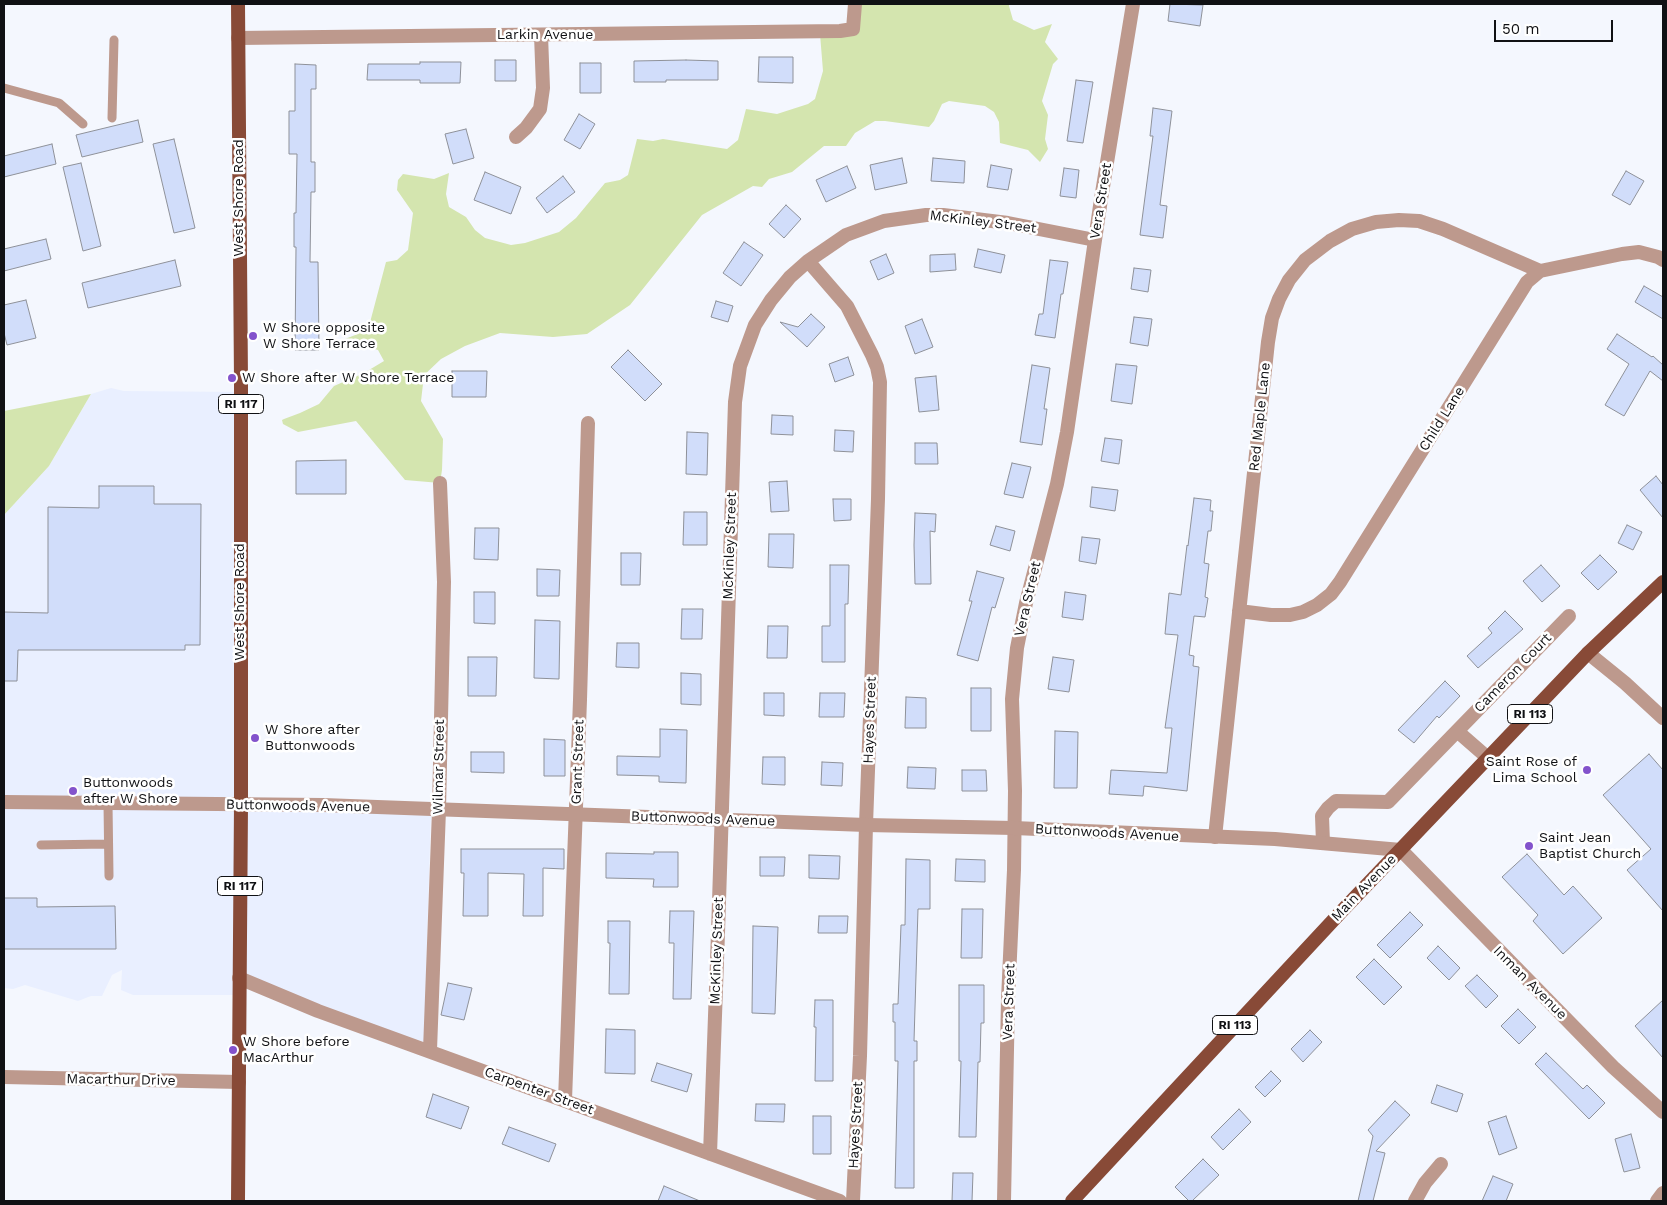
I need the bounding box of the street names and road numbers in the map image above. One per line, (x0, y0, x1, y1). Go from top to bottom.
street label: Larkin Avenue (497, 27, 593, 43)
street label: West Shore Road (231, 139, 247, 257)
street label: Vera Street (1087, 162, 1115, 240)
street label: McKinley Street (929, 207, 1037, 237)
street label: Red Maple Lane (1246, 362, 1274, 472)
street label: Child Lane (1416, 384, 1468, 454)
road number: RI 117 (218, 394, 264, 414)
street label: McKinley Street (720, 492, 740, 600)
street label: West Shore Road (232, 543, 248, 661)
street label: Vera Street (1011, 560, 1045, 638)
street label: Cameron Court (1471, 630, 1555, 716)
street label: Hayes Street (860, 676, 880, 764)
road number: RI 113 (1508, 704, 1552, 724)
street label: Wilmar Street (430, 719, 448, 815)
street label: Grant Street (568, 719, 588, 805)
street label: Buttonwoods Avenue (226, 796, 370, 816)
street label: Buttonwoods Avenue (631, 808, 775, 830)
street label: Buttonwoods Avenue (1035, 821, 1179, 845)
street label: Main Avenue (1328, 851, 1400, 925)
road number: RI 117 (218, 876, 262, 896)
street label: McKinley Street (707, 897, 727, 1005)
street label: Inman Avenue (1490, 943, 1570, 1023)
street label: Vera Street (999, 963, 1019, 1041)
road number: RI 113 (1212, 1016, 1258, 1034)
street label: Carpenter Street (482, 1063, 596, 1119)
street label: Macarthur Drive (66, 1071, 176, 1089)
street label: Hayes Street (845, 1081, 867, 1169)

